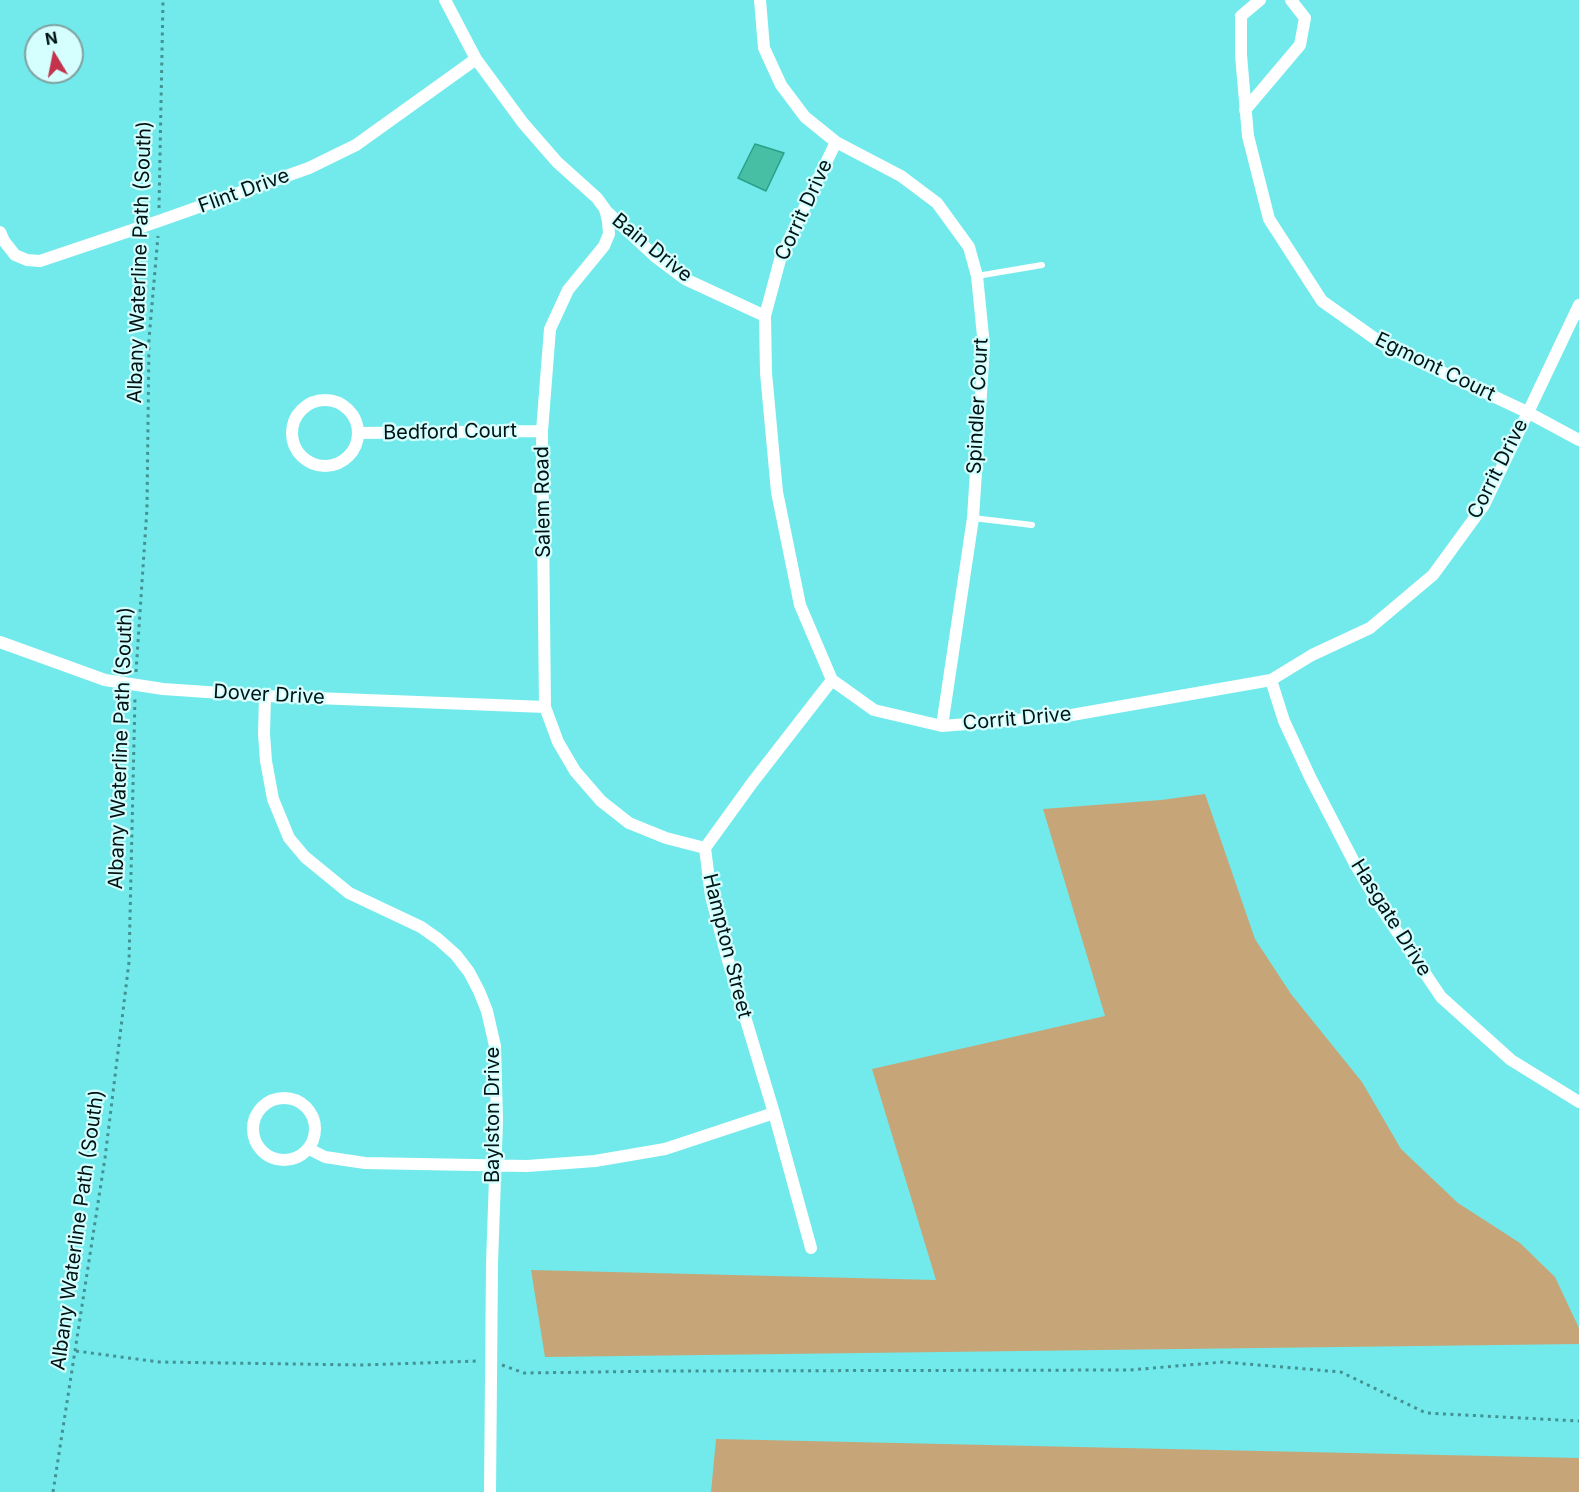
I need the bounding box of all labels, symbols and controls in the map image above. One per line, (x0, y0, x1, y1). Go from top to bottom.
north arrow (24, 24, 84, 84)
text: N (43, 27, 59, 49)
street label: Albany Waterline Path (South) (123, 120, 157, 404)
street label: Corrit Drive (770, 156, 838, 264)
street label: Flint Drive (195, 163, 293, 219)
street label: Bain Drive (607, 208, 697, 288)
street label: Egmont Court (1371, 328, 1499, 406)
street label: Spindler Court (962, 337, 994, 475)
street label: Corrit Drive (1463, 415, 1533, 523)
street label: Bedford Court (383, 419, 517, 445)
street label: Salem Road (530, 446, 556, 558)
street label: Albany Waterline Path (South) (104, 606, 138, 890)
street label: Dover Drive (213, 680, 325, 710)
street label: Corrit Drive (962, 702, 1072, 736)
street label: Hasgate Drive (1345, 855, 1437, 981)
street label: Hampton Street (697, 871, 757, 1021)
street label: Baylston Drive (481, 1047, 505, 1183)
street label: Albany Waterline Path (South) (46, 1088, 110, 1372)

